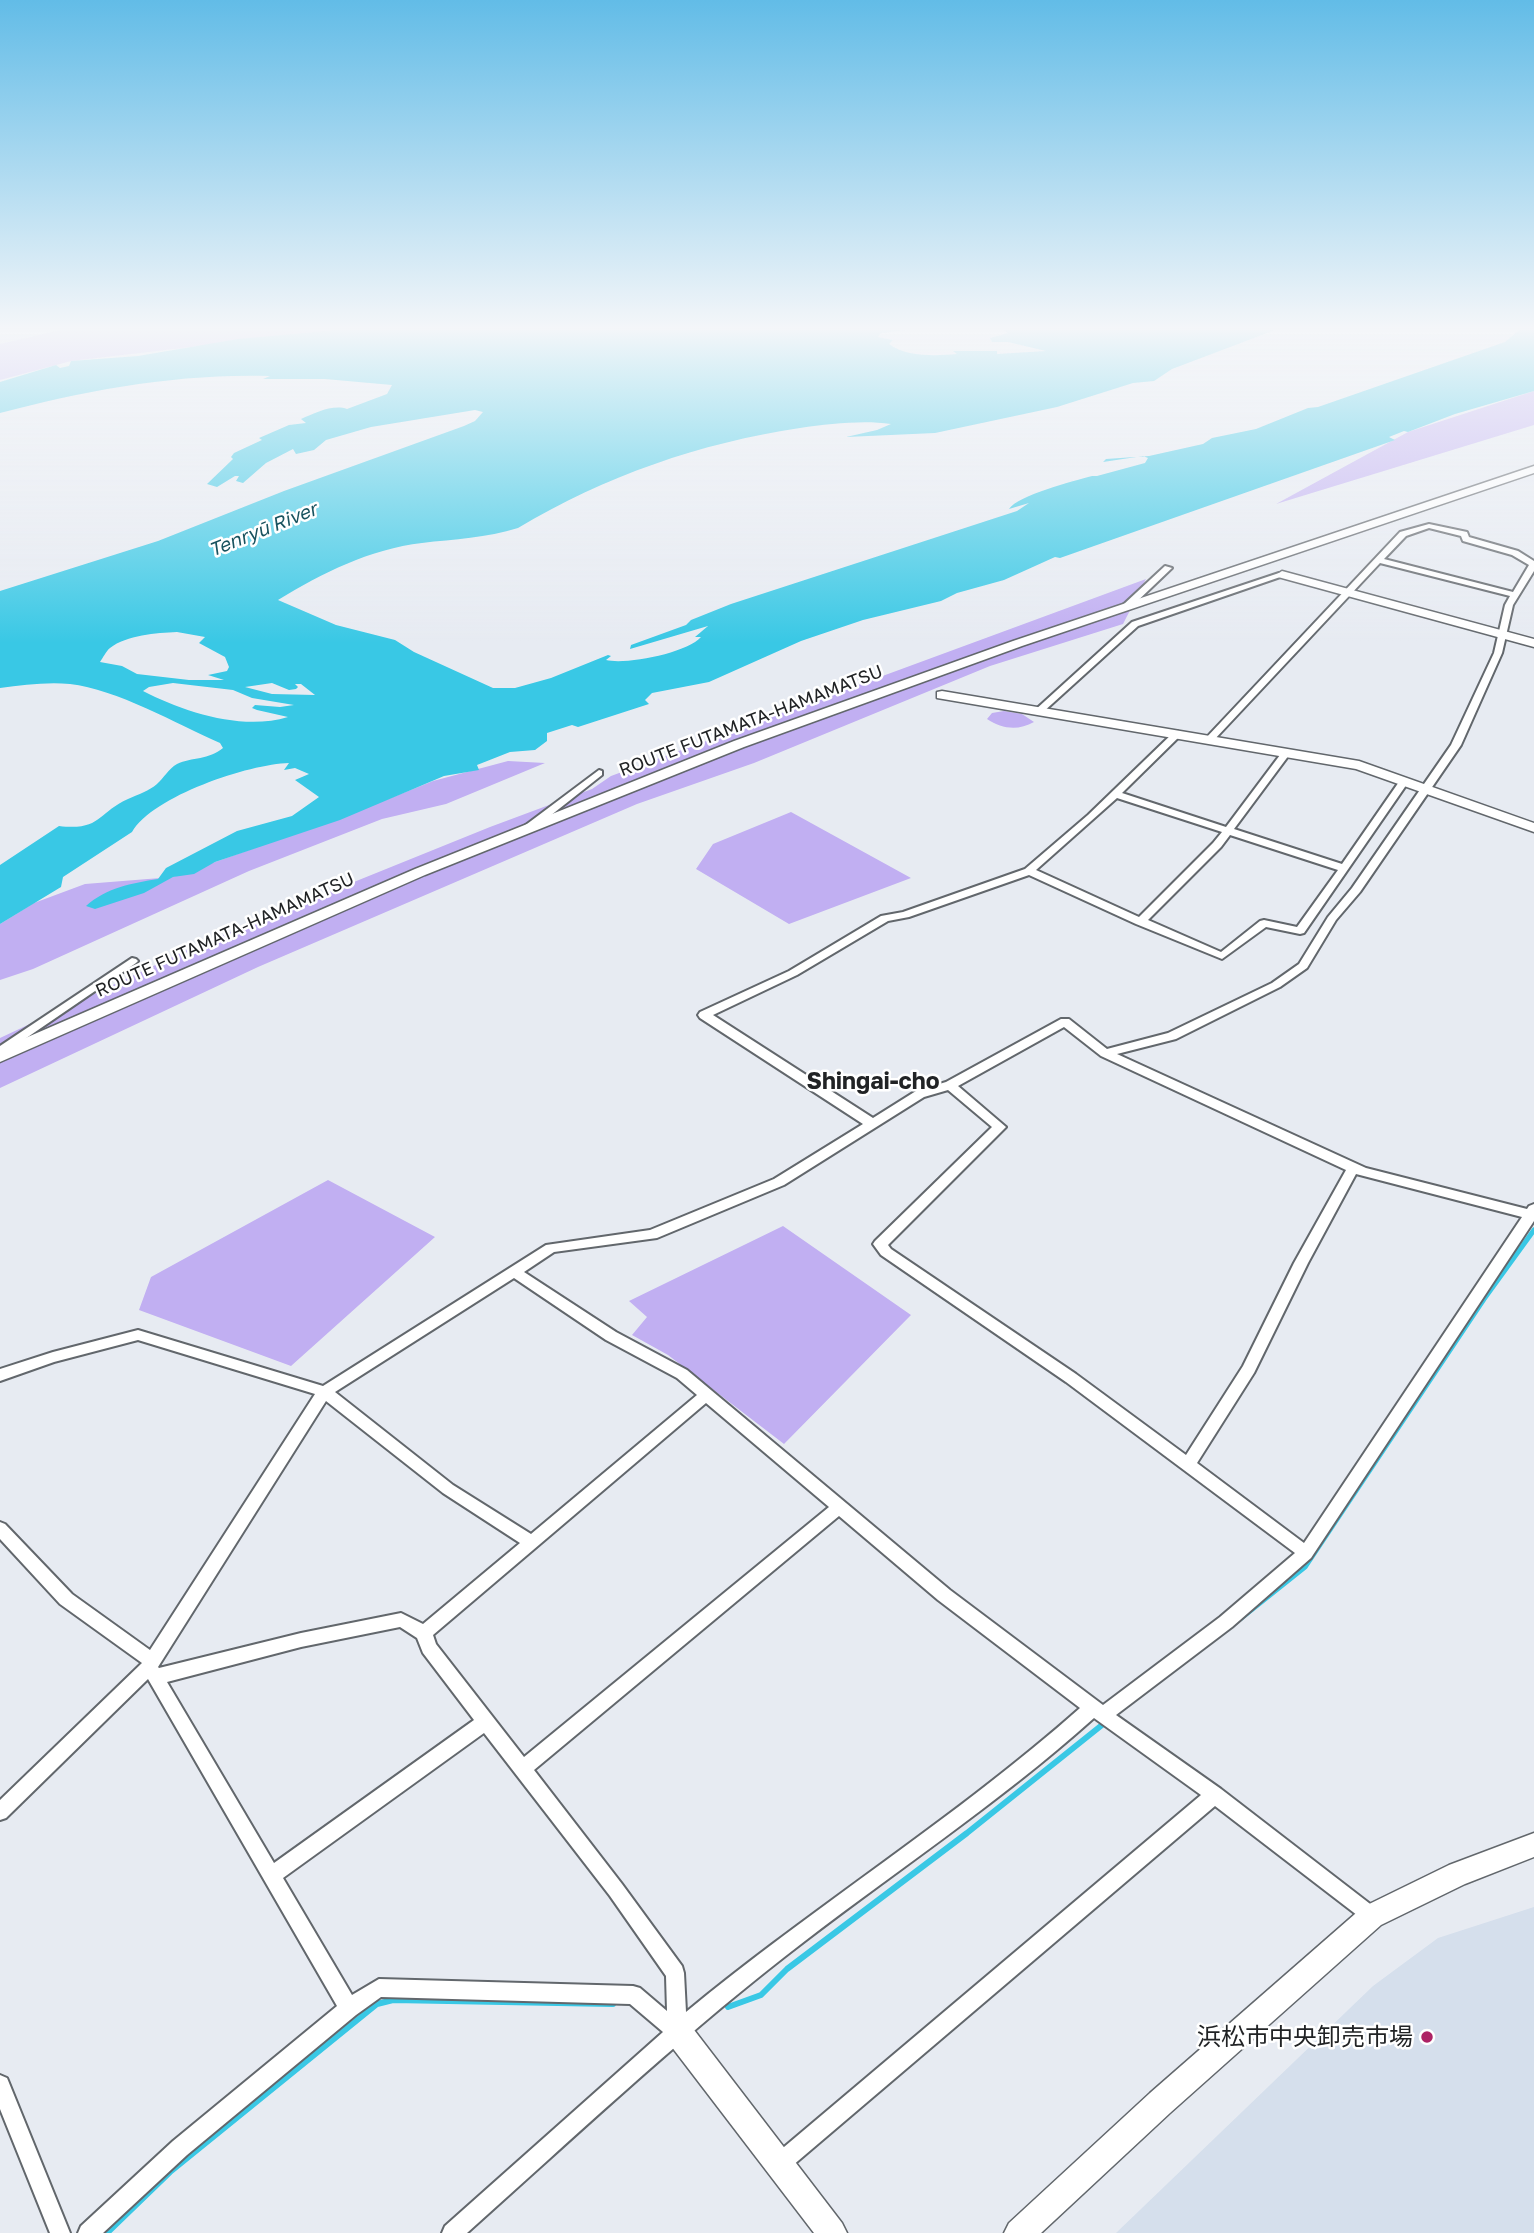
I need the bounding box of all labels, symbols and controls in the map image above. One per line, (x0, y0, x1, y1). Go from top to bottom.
water label: Tenryū River (206, 498, 320, 562)
street label: ROUTE FUTAMATA-HAMAMATSU (616, 661, 886, 781)
street label: ROUTE FUTAMATA-HAMAMATSU (92, 868, 358, 1002)
district label: Shingai-cho (806, 1068, 940, 1096)
place label: 浜松市中央卸売市場 (1197, 2023, 1413, 2051)
marker: 浜松市中央卸売市場 (1419, 2029, 1435, 2045)

